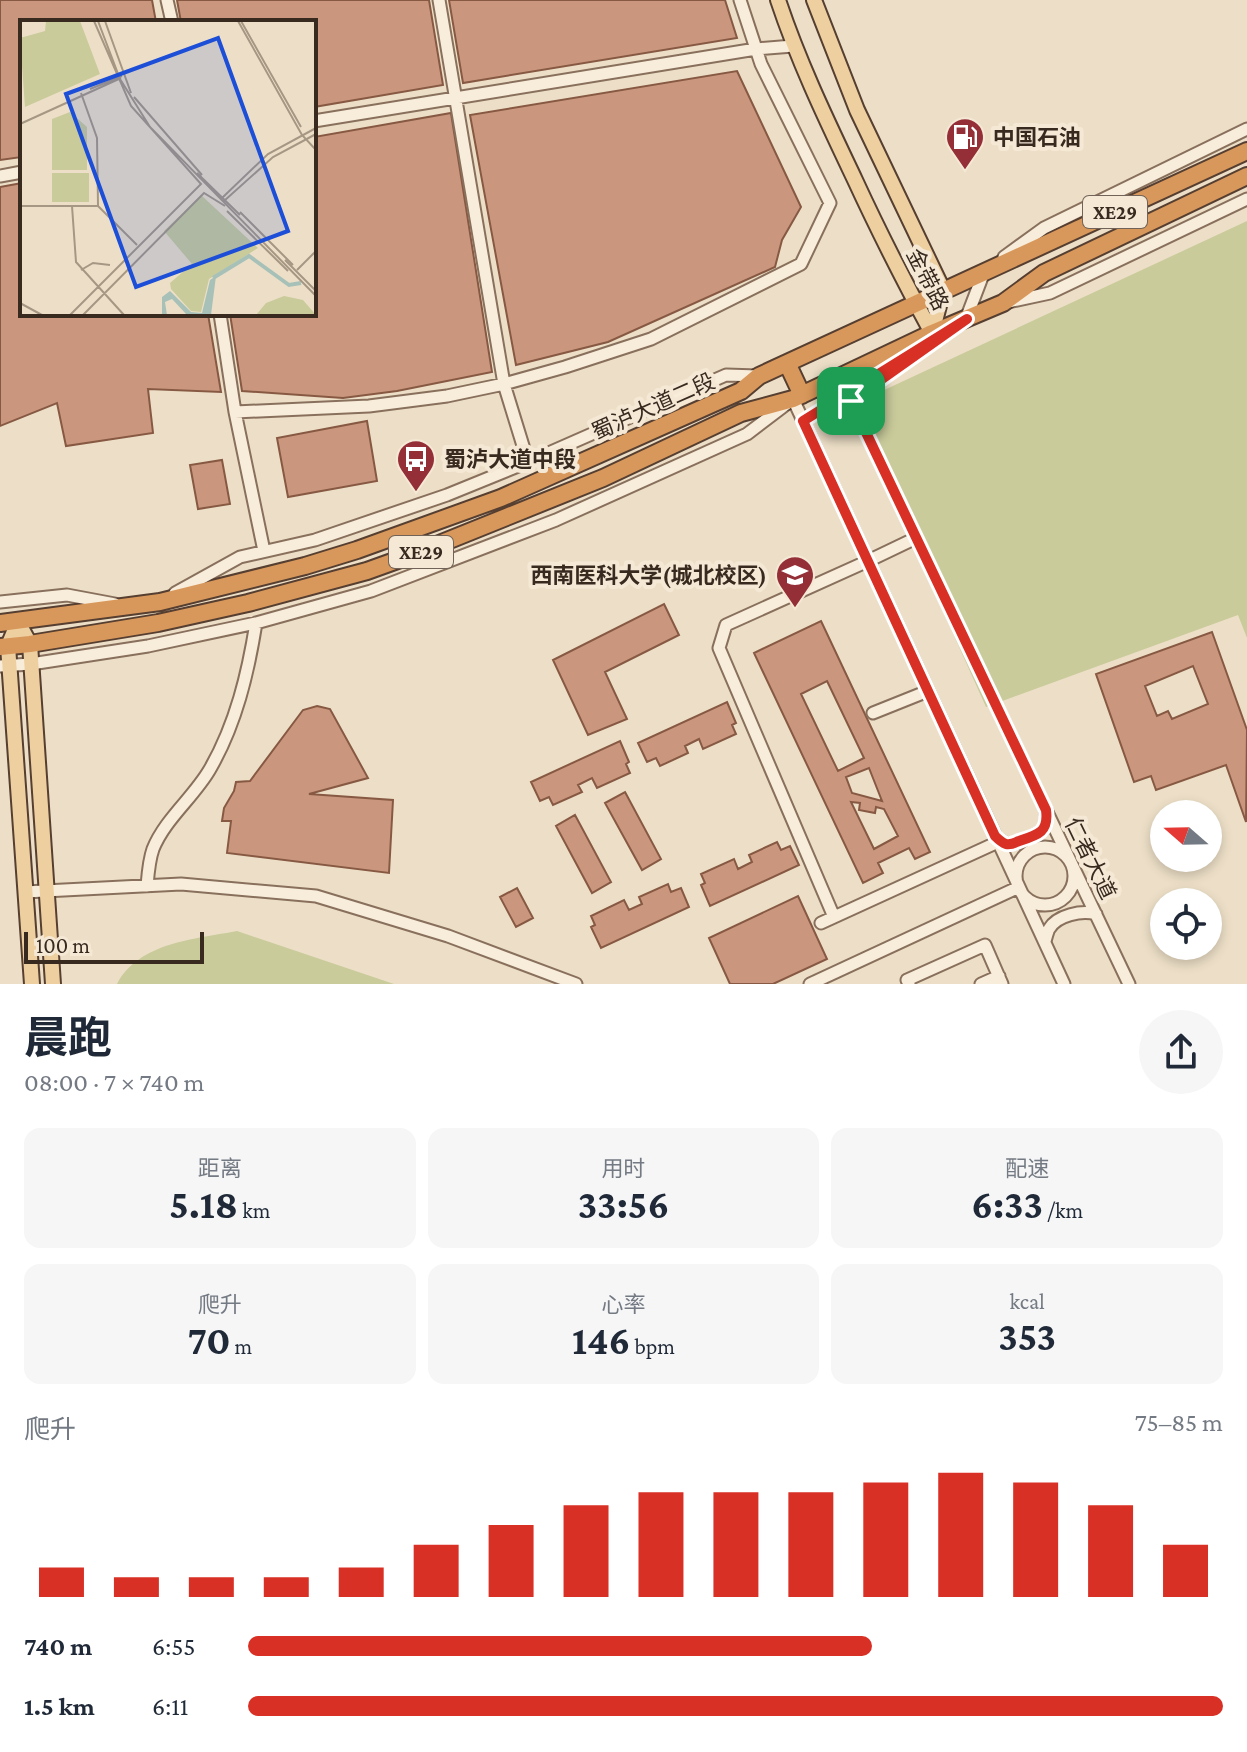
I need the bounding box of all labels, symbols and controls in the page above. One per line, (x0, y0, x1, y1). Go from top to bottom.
inset map (20, 20, 316, 316)
fuel station icon: 中国石油 (944, 116, 986, 171)
place label: 中国石油 (993, 125, 1081, 150)
road number: XE29 (1083, 196, 1147, 228)
street label: 金带路 (901, 244, 954, 314)
pin (817, 367, 885, 435)
street label: 蜀泸大道二段 (588, 368, 719, 445)
icon: arrive (829, 379, 873, 423)
bus stop icon: 蜀泸大道中段 (395, 438, 437, 493)
place label: 蜀泸大道中段 (444, 447, 576, 472)
road number: XE29 (389, 536, 453, 568)
school or university icon: 西南医科大学(城北校区) (774, 554, 816, 609)
place label: 西南医科大学(城北校区) (530, 563, 767, 589)
north arrow (1150, 800, 1222, 872)
map controls (1150, 800, 1222, 960)
street label: 仁者大道 (1060, 813, 1121, 903)
button: locate (1150, 888, 1222, 960)
scale bar (24, 928, 204, 964)
text: 100 m (36, 933, 90, 958)
button: share (1139, 1010, 1223, 1094)
text: 晨跑 (24, 1014, 112, 1062)
text: 08:00 · 7 × 740 m (24, 1068, 204, 1097)
text: 距离 (198, 1156, 242, 1181)
text: 用时 (601, 1156, 646, 1181)
text: 配速 (1005, 1156, 1049, 1181)
text: 5.18 (169, 1182, 238, 1227)
text: 33:56 (578, 1182, 669, 1227)
text: 6:33 (971, 1182, 1043, 1227)
text: km (238, 1198, 270, 1223)
text: /km (1043, 1198, 1083, 1223)
text: kcal (1009, 1289, 1045, 1314)
text: 爬升 (198, 1292, 242, 1317)
text: 心率 (601, 1292, 646, 1317)
text: 353 (998, 1314, 1056, 1359)
text: 70 (187, 1318, 230, 1363)
text: 146 (572, 1318, 630, 1363)
text: m (230, 1334, 252, 1359)
text: bpm (630, 1334, 675, 1359)
text: 75–85 m (1135, 1408, 1223, 1437)
text: 爬升 (24, 1415, 76, 1444)
text: 740 m (24, 1632, 92, 1661)
text: 6:55 (152, 1632, 195, 1661)
text: 1.5 km (24, 1692, 95, 1721)
text: 6:11 (152, 1692, 188, 1721)

